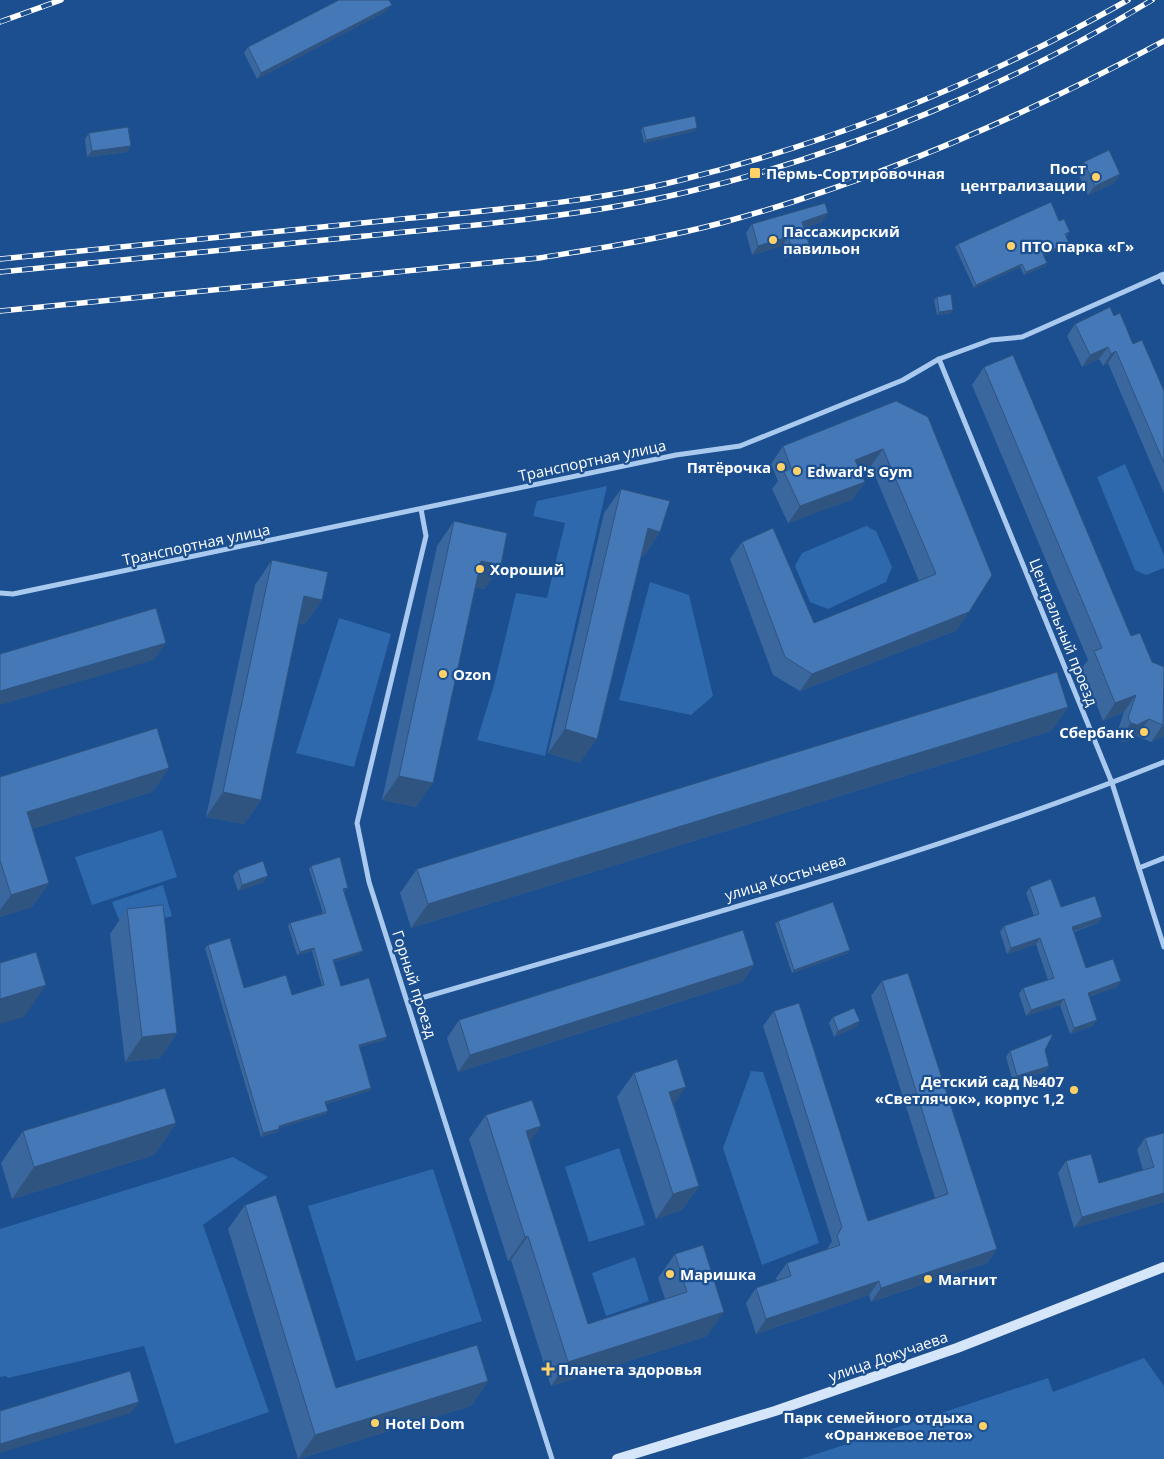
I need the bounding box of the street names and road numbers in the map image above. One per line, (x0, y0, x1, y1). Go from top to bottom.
street label: Транспортная улица (516, 435, 668, 485)
street label: Транспортная улица (120, 519, 272, 569)
street label: Центральный проезд (1025, 555, 1103, 709)
street label: улица Костычева (722, 849, 848, 905)
street label: Горный проезд (388, 928, 442, 1041)
street label: улица Докучаева (826, 1326, 950, 1386)

